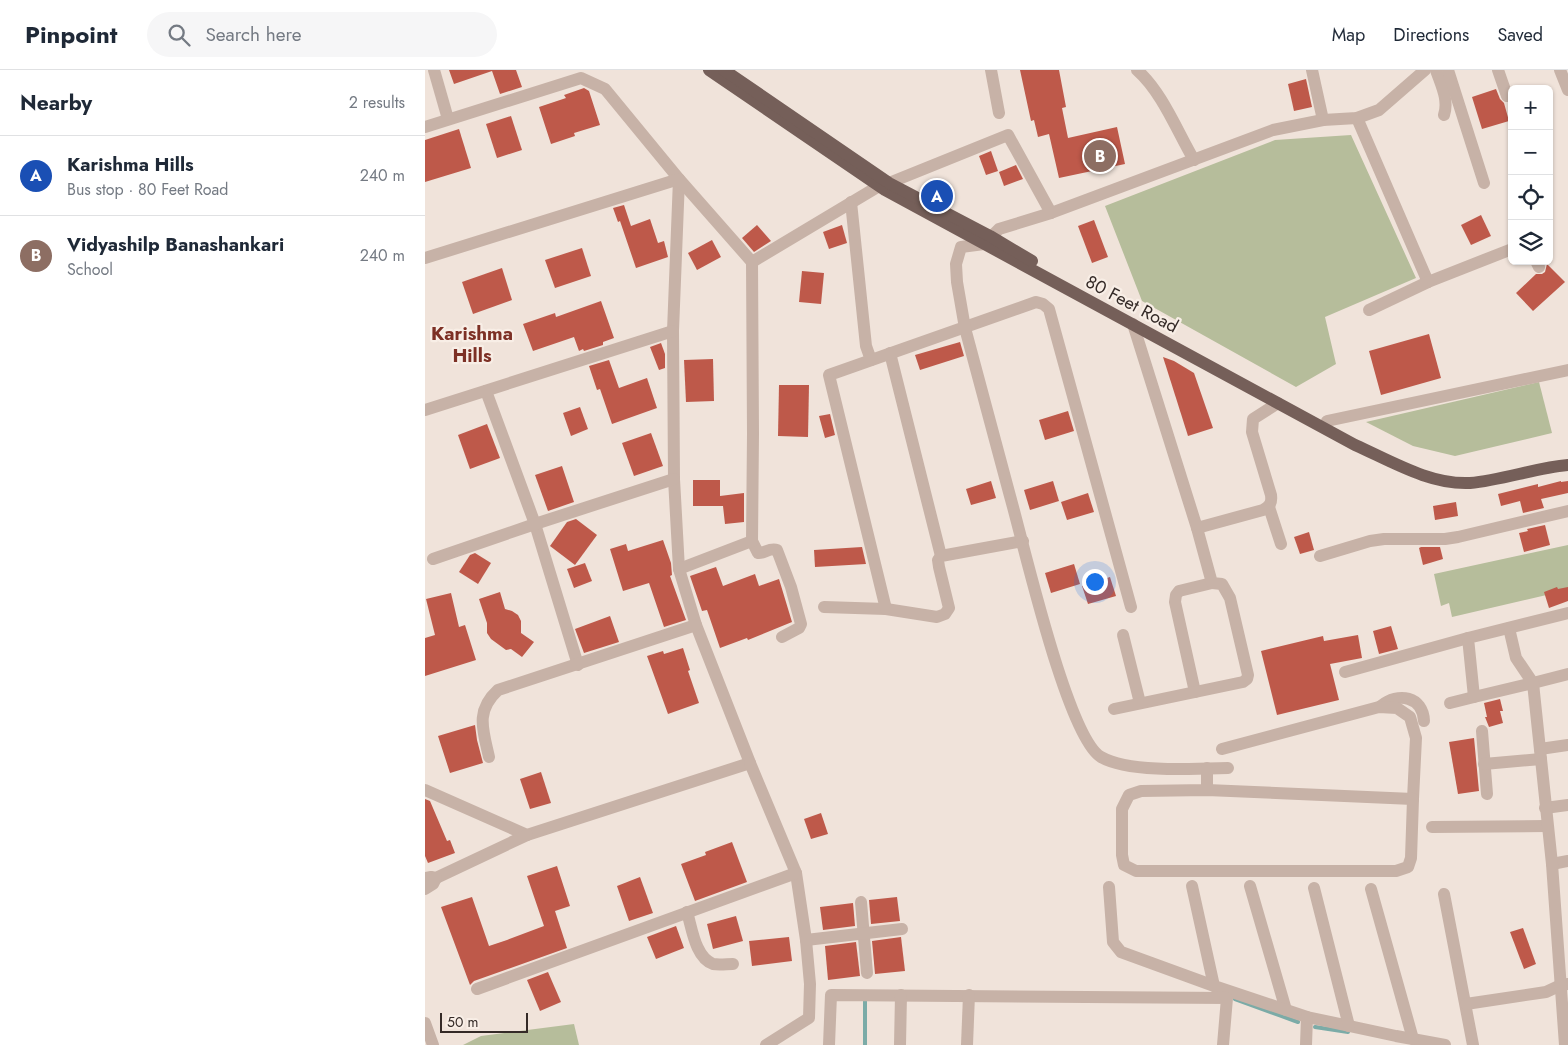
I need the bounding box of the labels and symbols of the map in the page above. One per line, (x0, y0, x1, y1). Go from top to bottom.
pin: B (1084, 137, 1116, 175)
pin: A (921, 177, 953, 215)
street label: 80 Feet Road (1081, 269, 1183, 339)
district label: Karishma Hills (431, 320, 513, 369)
your location (1082, 569, 1108, 595)
scale bar (440, 1010, 527, 1033)

